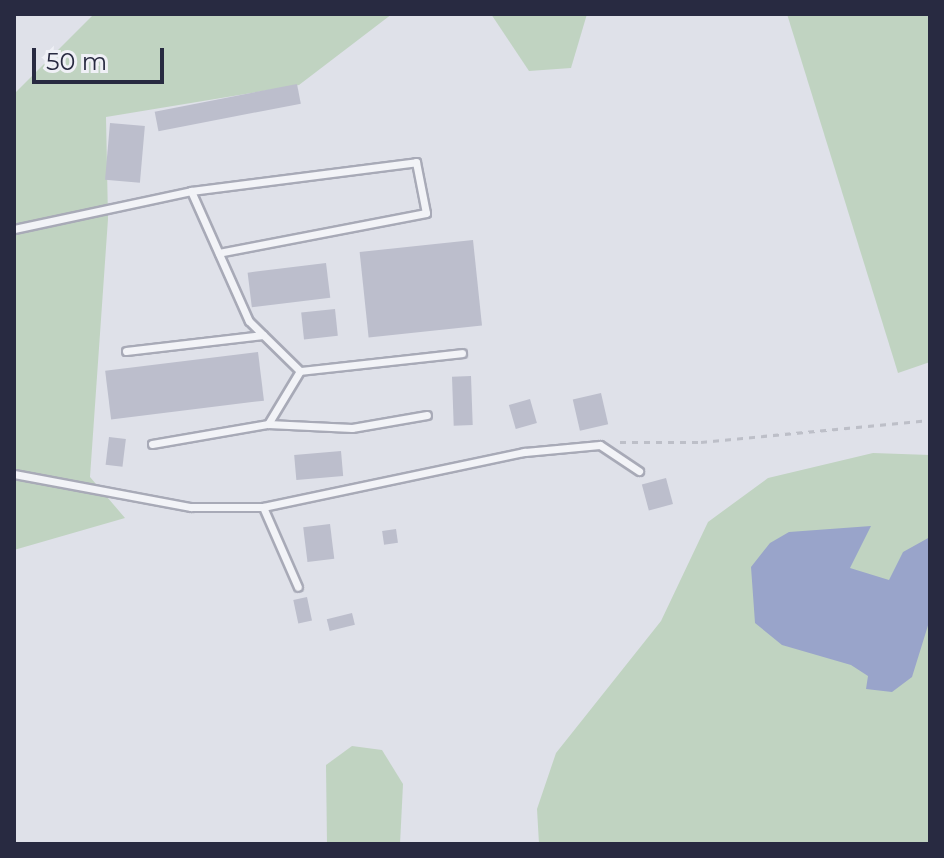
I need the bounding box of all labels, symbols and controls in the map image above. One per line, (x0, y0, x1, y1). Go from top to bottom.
scale bar (36, 32, 168, 82)
text: 50 m (46, 47, 107, 76)

